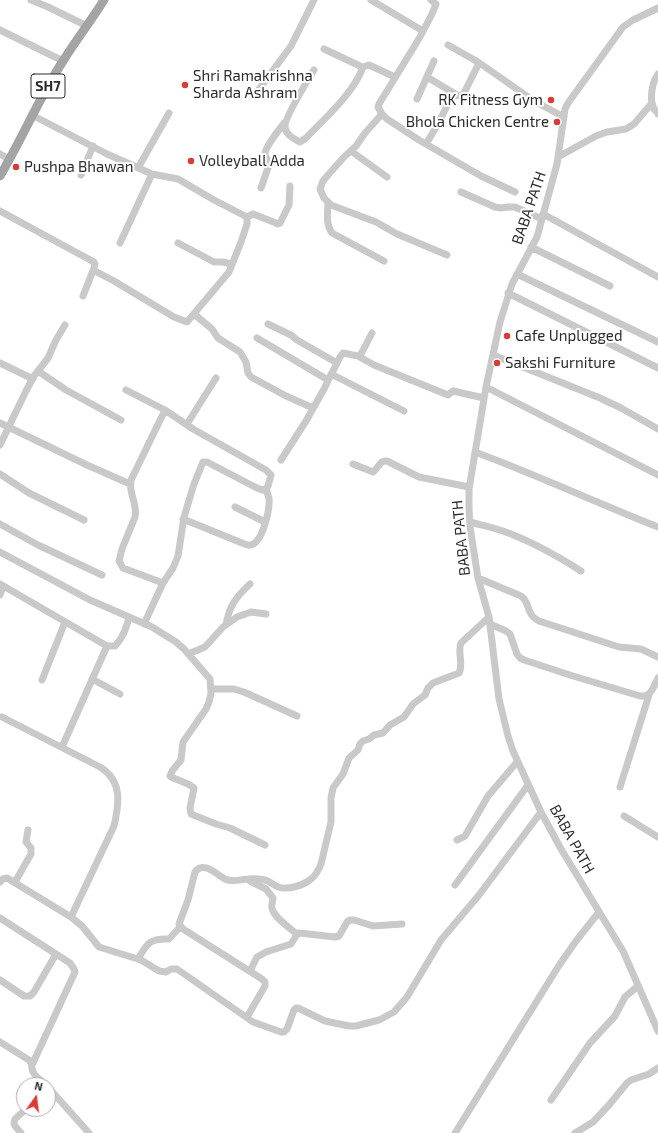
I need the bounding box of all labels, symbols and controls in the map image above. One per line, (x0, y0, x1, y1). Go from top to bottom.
place label: Shri Ramakrishna Sharda Ashram (193, 67, 313, 102)
road number: SH7 (31, 74, 65, 98)
marker: Shri Ramakrishna Sharda Ashram (180, 80, 190, 90)
place label: RK Fitness Gym (438, 91, 543, 109)
marker: RK Fitness Gym (546, 95, 556, 105)
place label: Bhola Chicken Centre (406, 113, 549, 131)
marker: Bhola Chicken Centre (552, 117, 562, 127)
place label: Volleyball Adda (199, 152, 305, 170)
marker: Volleyball Adda (186, 156, 196, 166)
place label: Pushpa Bhawan (24, 158, 134, 176)
marker: Pushpa Bhawan (11, 162, 21, 172)
street label: BABA PATH (508, 169, 550, 247)
place label: Cafe Unplugged (515, 327, 622, 345)
marker: Cafe Unplugged (502, 331, 512, 341)
place label: Sakshi Furniture (505, 354, 616, 372)
marker: Sakshi Furniture (492, 358, 502, 368)
street label: BABA PATH (448, 499, 474, 577)
street label: BABA PATH (546, 801, 598, 877)
north arrow (16, 1077, 56, 1117)
text: N (33, 1079, 44, 1093)

